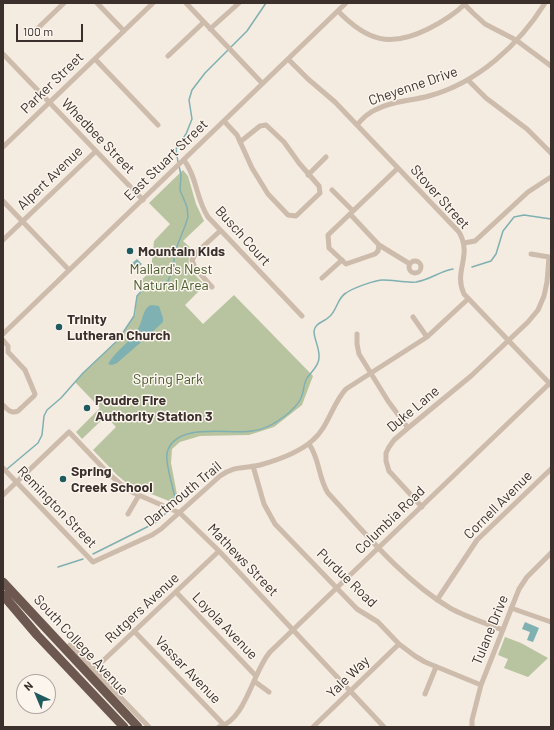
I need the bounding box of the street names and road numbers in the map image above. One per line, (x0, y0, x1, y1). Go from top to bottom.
street label: Parker Street (17, 49, 87, 117)
street label: Cheyenne Drive (366, 63, 460, 109)
street label: Whedbee Street (58, 95, 138, 177)
street label: East Stuart Street (121, 116, 211, 204)
street label: Alpert Avenue (14, 143, 86, 213)
street label: Stover Street (407, 162, 473, 232)
street label: Busch Court (212, 203, 274, 269)
street label: Duke Lane (383, 382, 443, 436)
street label: Dartmouth Trail (141, 458, 225, 530)
street label: Remington Street (14, 463, 100, 551)
street label: Cornell Avenue (460, 467, 536, 543)
street label: Columbia Road (352, 483, 428, 557)
street label: Mathews Street (204, 520, 282, 600)
street label: Purdue Road (313, 545, 381, 611)
street label: Rutgers Avenue (101, 569, 183, 647)
street label: Loyola Avenue (189, 589, 261, 663)
street label: South College Avenue (30, 591, 132, 699)
street label: Tulane Drive (468, 592, 512, 668)
street label: Vassar Avenue (152, 633, 224, 707)
street label: Yale Way (323, 653, 373, 701)

